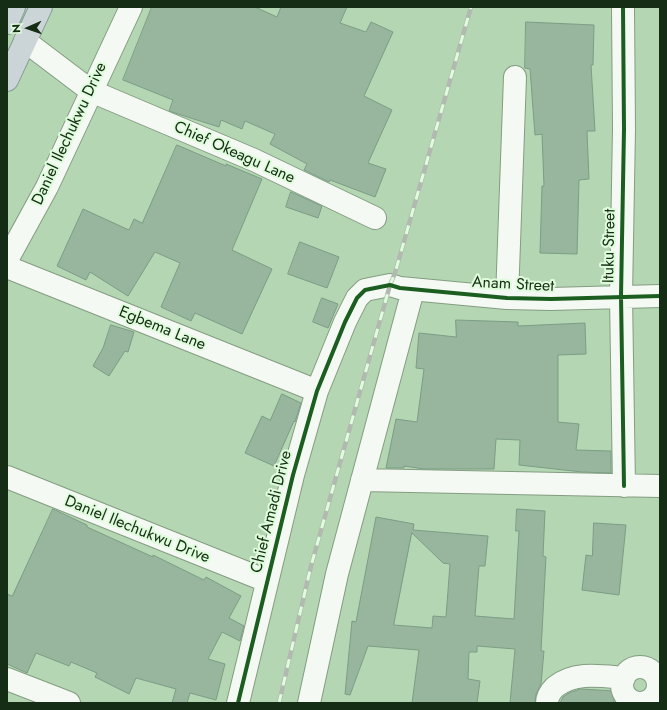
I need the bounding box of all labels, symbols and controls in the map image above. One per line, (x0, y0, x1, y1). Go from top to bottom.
north arrow (8, 8, 48, 48)
text: N (8, 24, 24, 33)
street label: Daniel Ilechukwu Drive (29, 60, 111, 208)
street label: Chief Okeagu Lane (171, 118, 297, 188)
street label: Ituku Street (600, 209, 620, 283)
street label: Anam Street (471, 273, 555, 297)
street label: Egbema Lane (116, 303, 208, 355)
street label: Chief Amadi Drive (248, 449, 296, 575)
street label: Daniel Ilechukwu Drive (62, 492, 212, 568)

